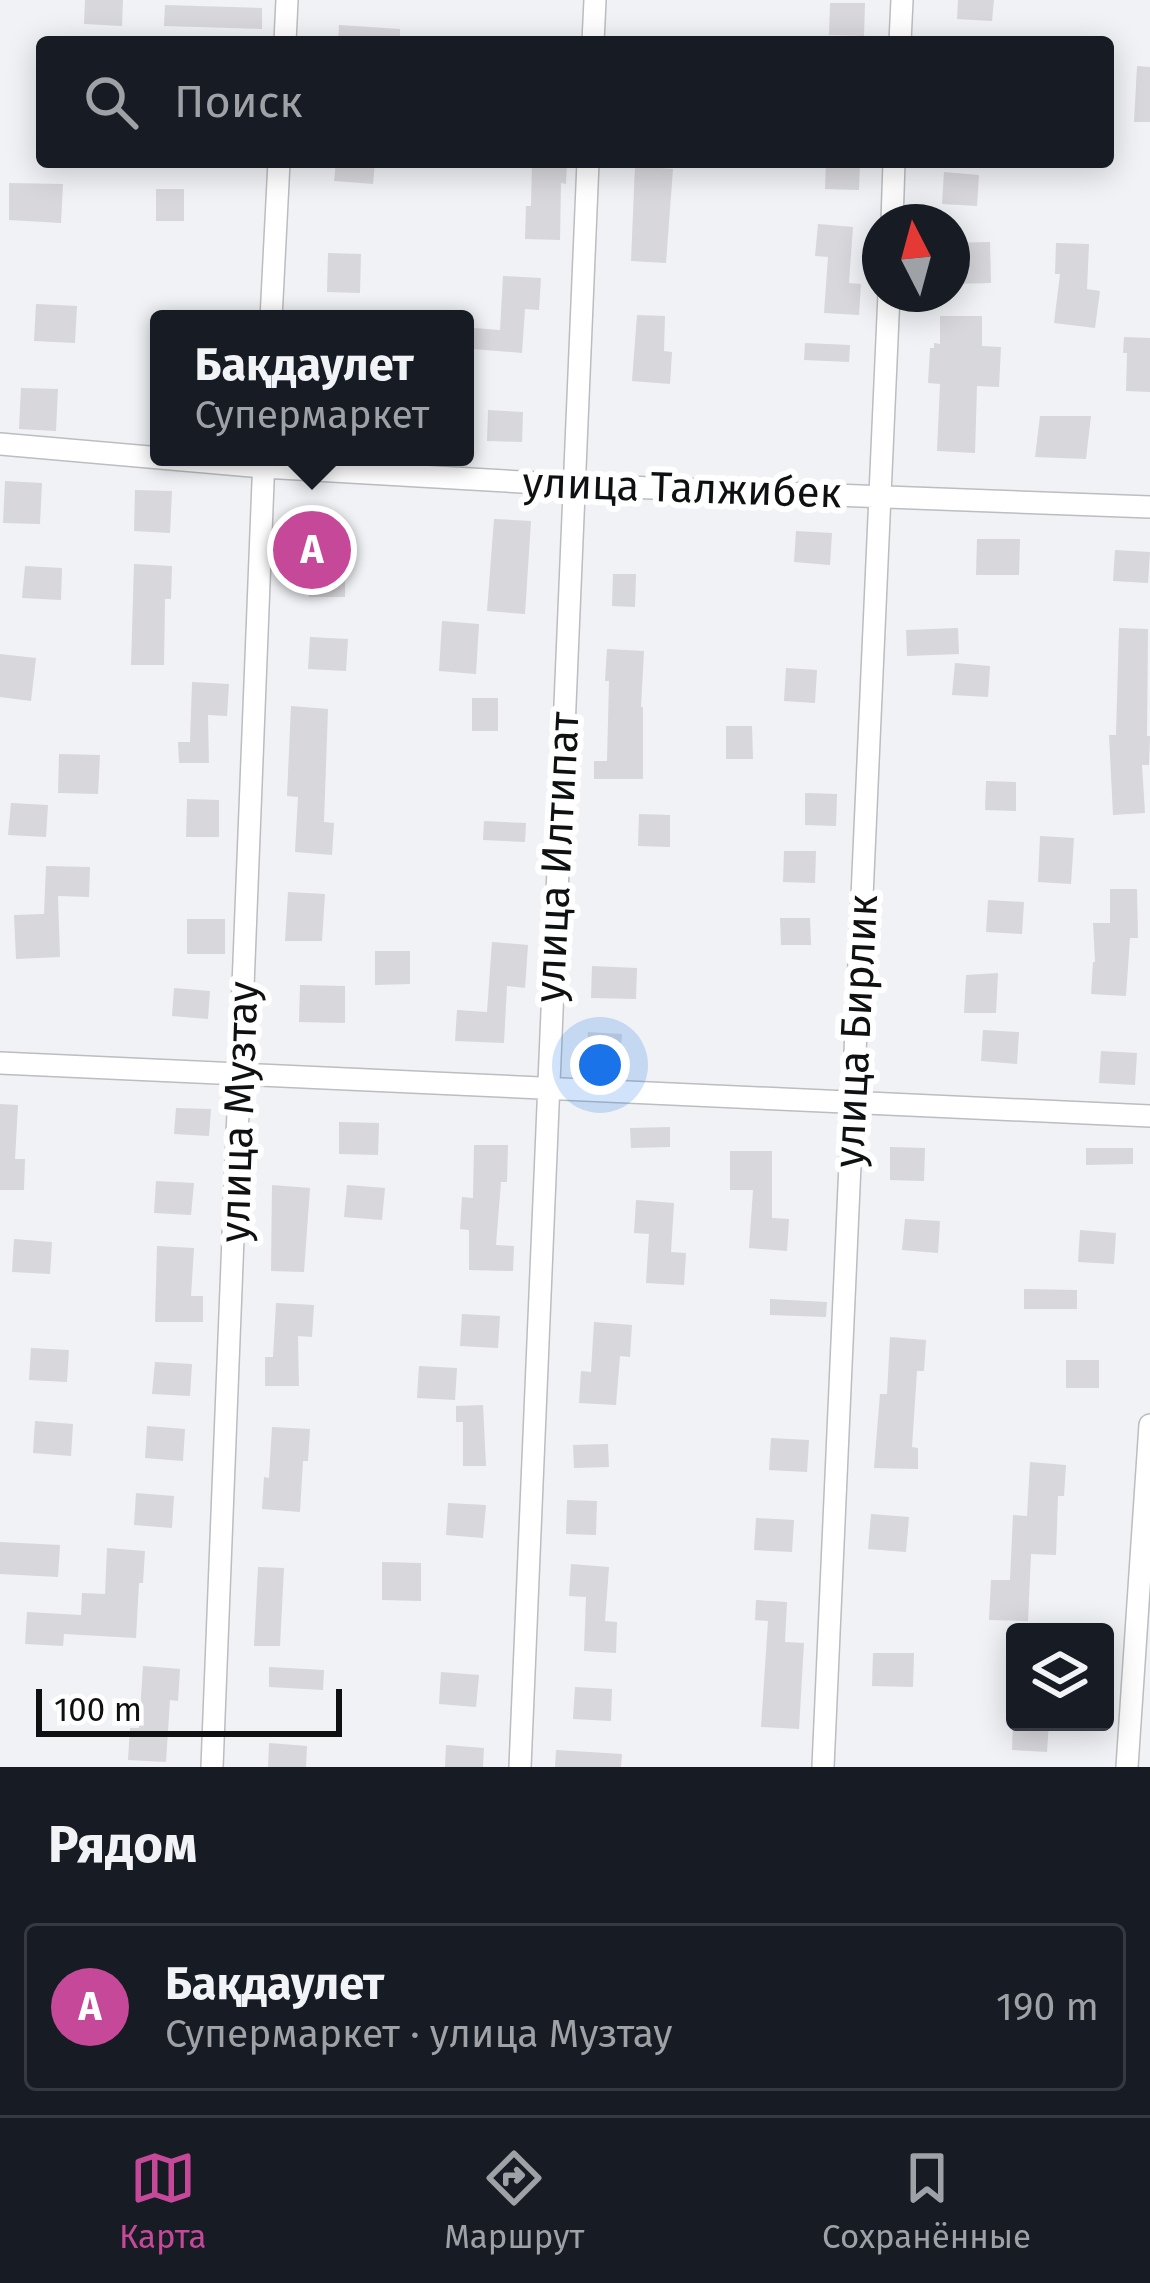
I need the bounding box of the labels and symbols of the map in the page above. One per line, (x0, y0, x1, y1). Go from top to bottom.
north arrow (862, 204, 970, 312)
street label: улица Талжибек (522, 457, 843, 519)
pin: A (273, 505, 351, 595)
street label: улица Илтипат (524, 710, 590, 1004)
street label: улица Бирлик (824, 893, 888, 1169)
street label: улица Музтау (209, 980, 269, 1243)
your location (570, 1035, 630, 1095)
scale bar (36, 1683, 342, 1736)

